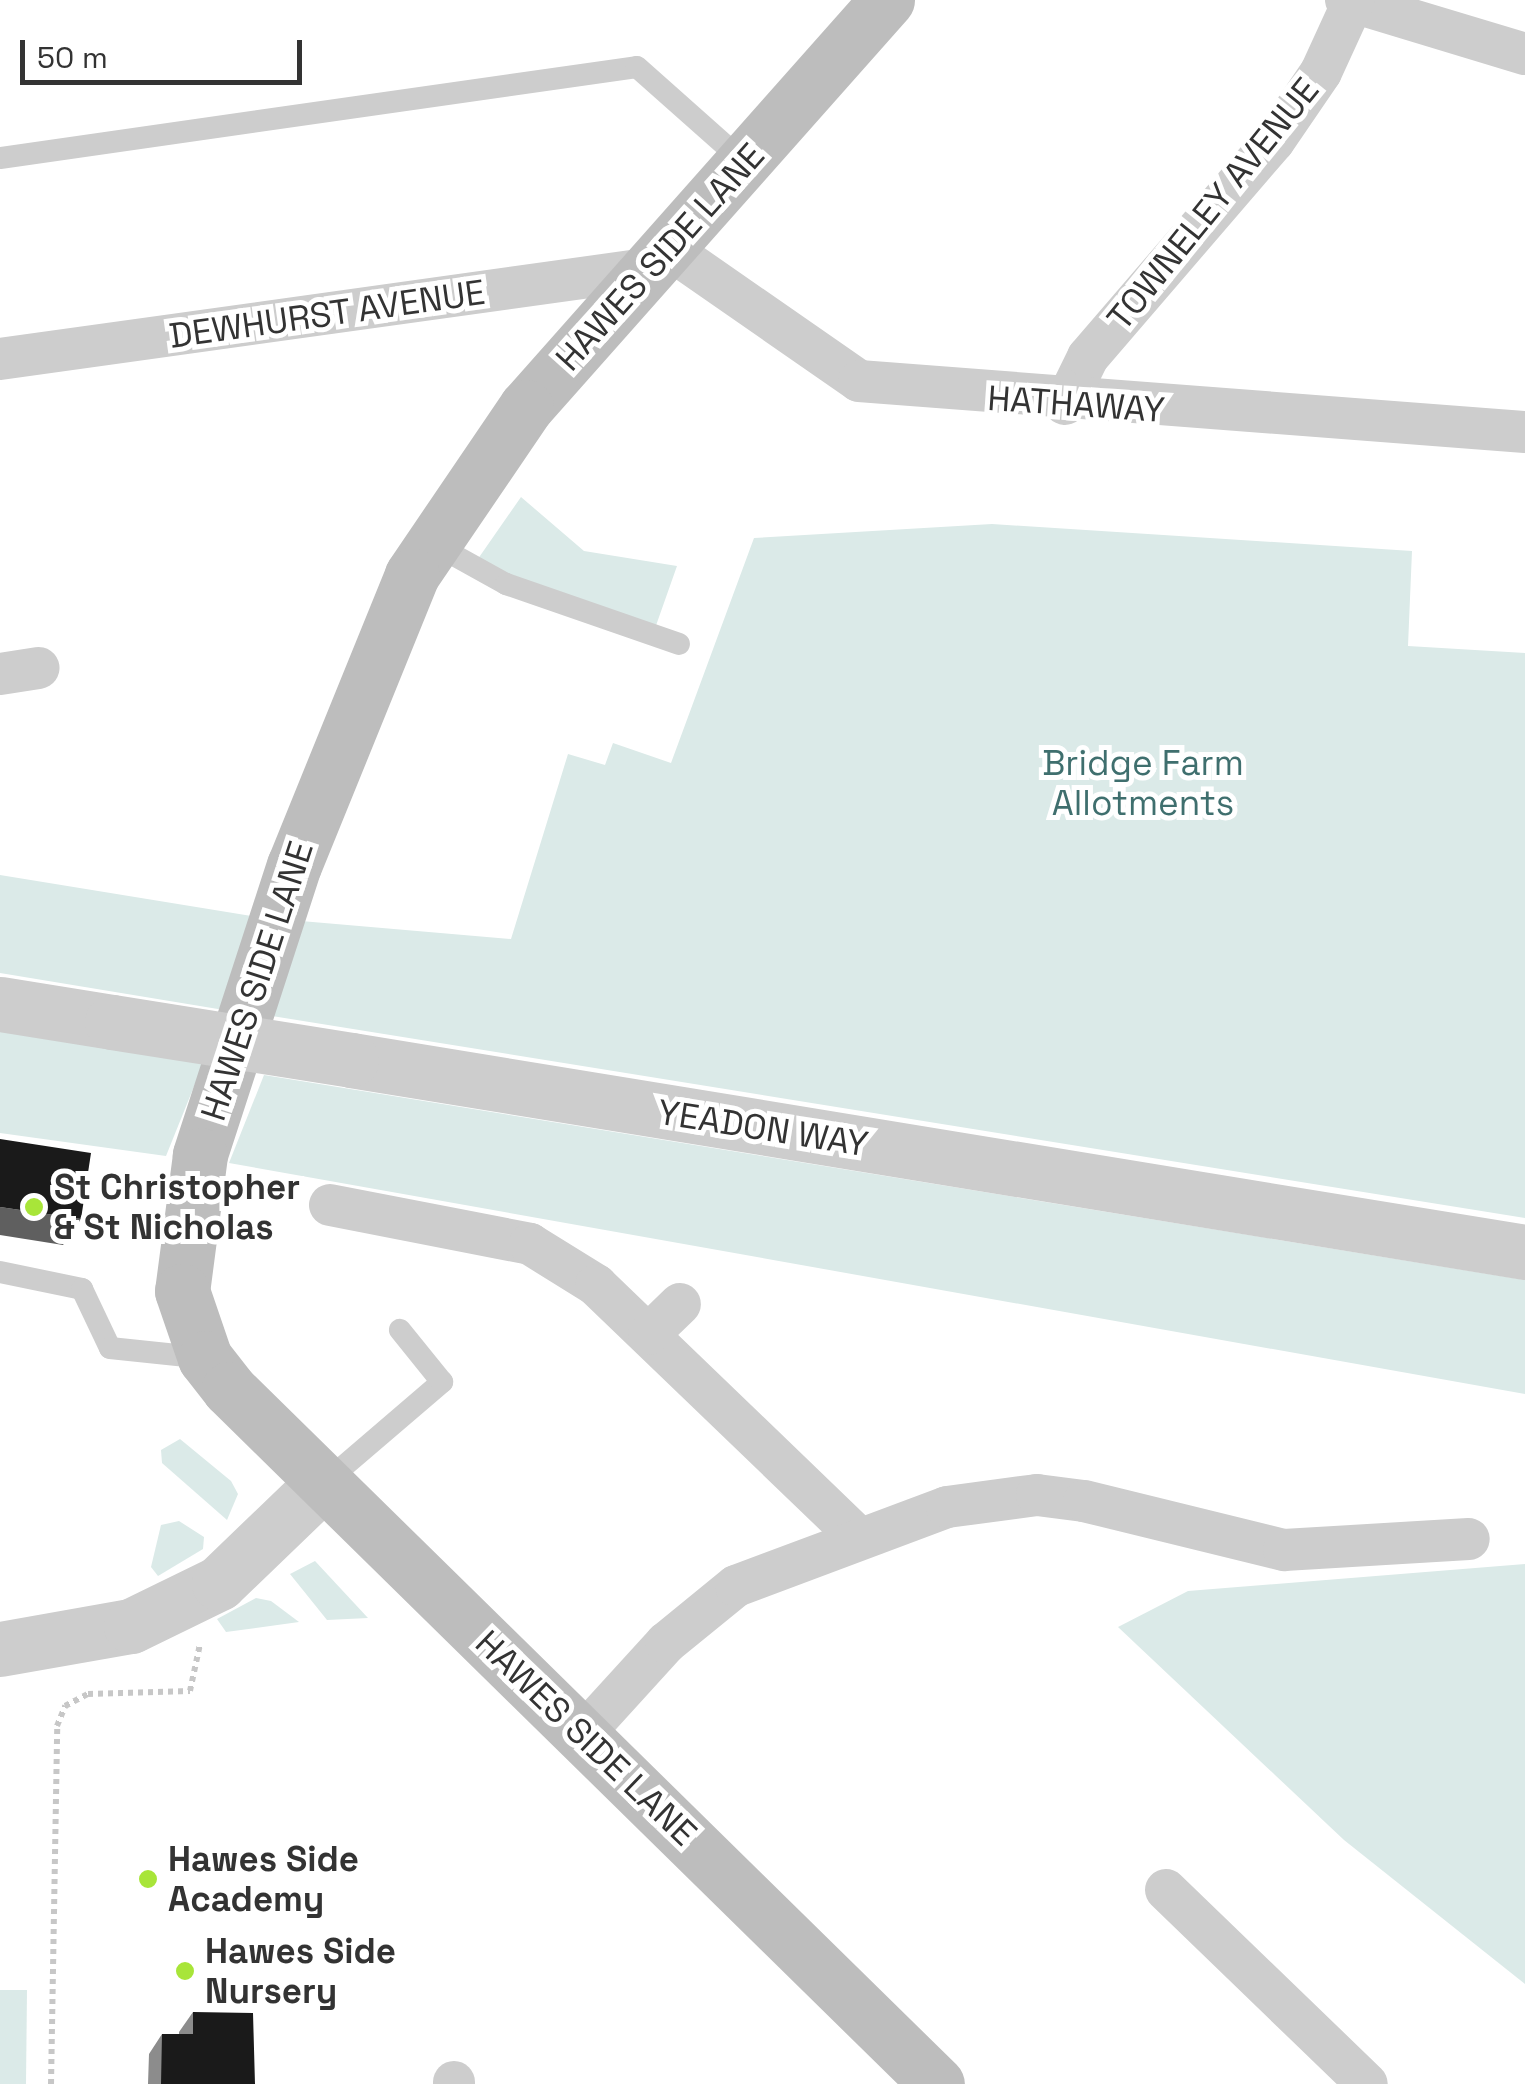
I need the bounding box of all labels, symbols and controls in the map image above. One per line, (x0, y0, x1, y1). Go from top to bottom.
scale bar (25, 20, 308, 82)
text: 50 m (37, 38, 108, 77)
street label: TOWNELEY AVENUE (1098, 69, 1328, 339)
street label: HAWES SIDE LANE (547, 135, 773, 379)
street label: DEWHURST AVENUE (166, 271, 488, 357)
street label: HATHAWAY (986, 377, 1166, 431)
park label: Bridge Farm Allotments (1042, 742, 1244, 824)
street label: HAWES SIDE LANE (192, 836, 322, 1126)
street label: YEADON WAY (655, 1091, 871, 1165)
place label: St Christopher & St Nicholas (54, 1166, 300, 1248)
marker: St Christopher & St Nicholas (23, 1196, 45, 1218)
street label: HAWES SIDE LANE (467, 1622, 705, 1854)
place label: Hawes Side Academy (168, 1838, 359, 1920)
marker: Hawes Side Academy (137, 1868, 159, 1890)
place label: Hawes Side Nursery (205, 1930, 396, 2012)
marker: Hawes Side Nursery (174, 1960, 196, 1982)

